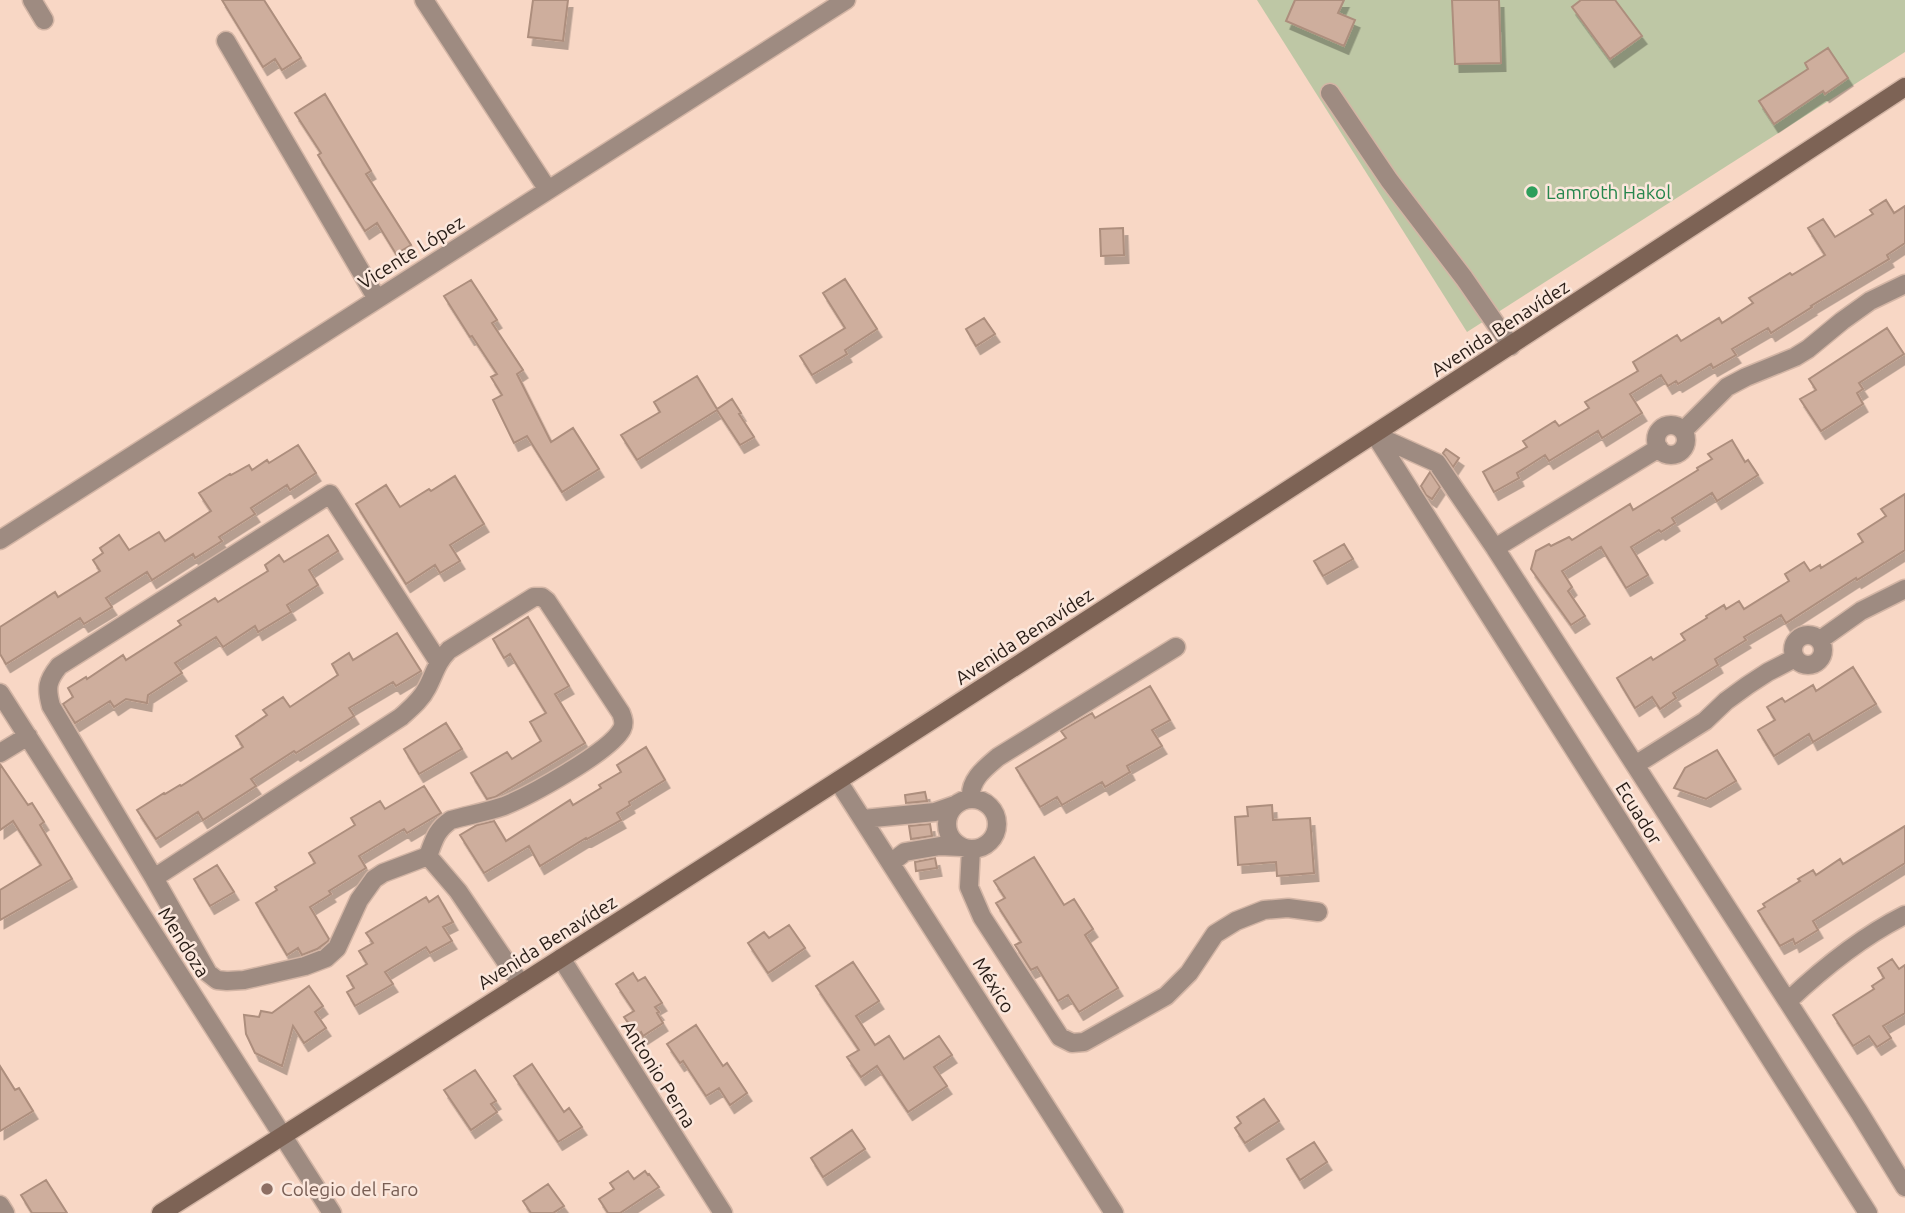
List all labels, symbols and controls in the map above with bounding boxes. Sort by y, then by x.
place label: Lamroth Hakol [1546,181,1671,203]
marker: Lamroth Hakol [1524,184,1540,200]
street label: Vicente López [354,211,468,293]
street label: Avenida Benavídez [1427,275,1573,381]
street label: Avenida Benavídez [951,583,1097,689]
street label: Ecuador [1611,778,1667,848]
street label: Avenida Benavídez [473,890,621,994]
street label: Mendoza [154,903,214,981]
street label: México [968,953,1020,1017]
street label: Antonio Perna [617,1016,701,1132]
place label: Colegio del Faro [281,1178,419,1200]
marker: Colegio del Faro [259,1181,275,1197]

